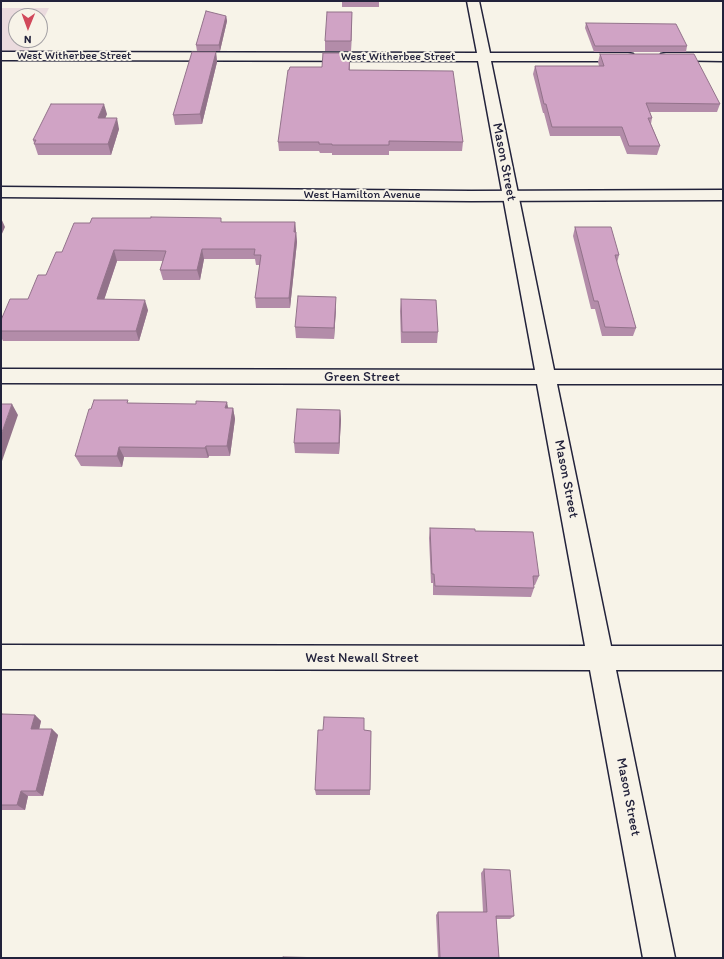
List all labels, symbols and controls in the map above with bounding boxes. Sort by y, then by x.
north arrow [8,8,48,48]
text: N [24,33,32,46]
street label: West Witherbee Street [17,49,131,63]
street label: West Witherbee Street [341,50,455,64]
street label: Mason Street [488,121,520,203]
street label: West Hamilton Avenue [304,188,420,202]
street label: Green Street [324,369,400,385]
street label: Mason Street [550,438,582,520]
street label: West Newall Street [305,650,419,666]
street label: Mason Street [612,756,644,838]

